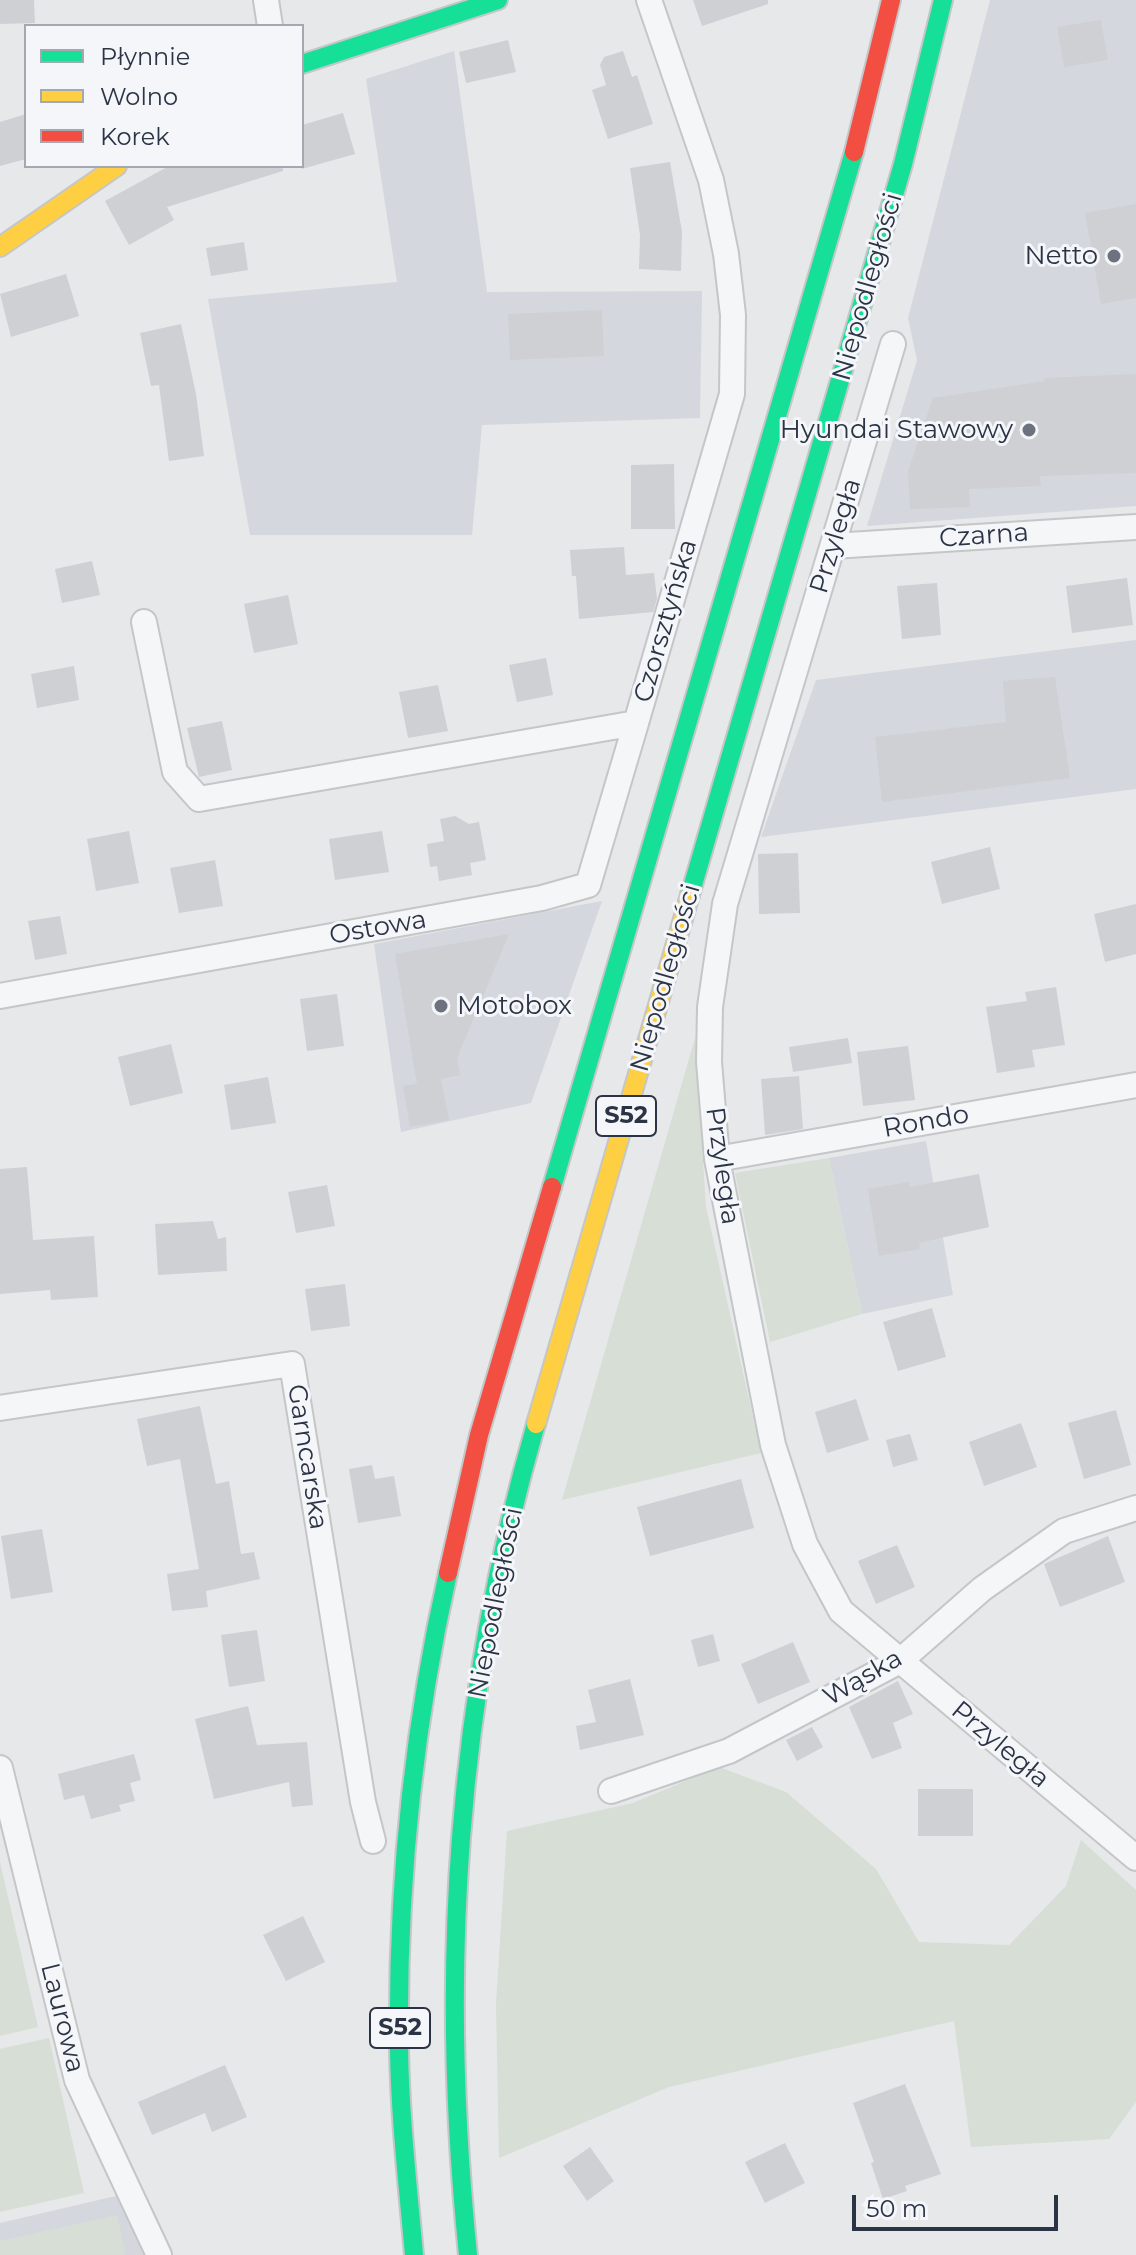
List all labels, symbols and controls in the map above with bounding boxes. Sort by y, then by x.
legend [24,24,304,168]
text: Płynnie [100,42,190,71]
text: Wolno [100,82,178,111]
text: Korek [100,122,170,151]
street label: Niepodległości [826,190,910,384]
place label: Netto [1025,240,1098,272]
marker: Netto [1105,247,1123,265]
place label: Hyundai Stawowy [780,414,1013,446]
marker: Hyundai Stawowy [1020,421,1038,439]
street label: Przyległa [804,475,868,597]
street label: Czarna [938,517,1030,555]
street label: Czorsztyńska [628,536,704,706]
street label: Niepodległości [624,881,708,1075]
street label: Ostowa [327,904,429,952]
place label: Motobox [457,990,572,1022]
marker: Motobox [432,997,450,1015]
road number: S52 [596,1096,656,1136]
street label: Rondo [881,1099,971,1145]
street label: Przyległa [698,1105,746,1227]
street label: Garncarska [280,1382,334,1532]
street label: Niepodległości [462,1505,530,1701]
street label: Wąska [818,1643,908,1713]
street label: Przyległa [945,1695,1055,1795]
street label: Laurowa [33,1960,91,2076]
road number: S52 [370,2008,430,2048]
scale bar [856,2179,1062,2229]
text: 50 m [866,2194,927,2223]

